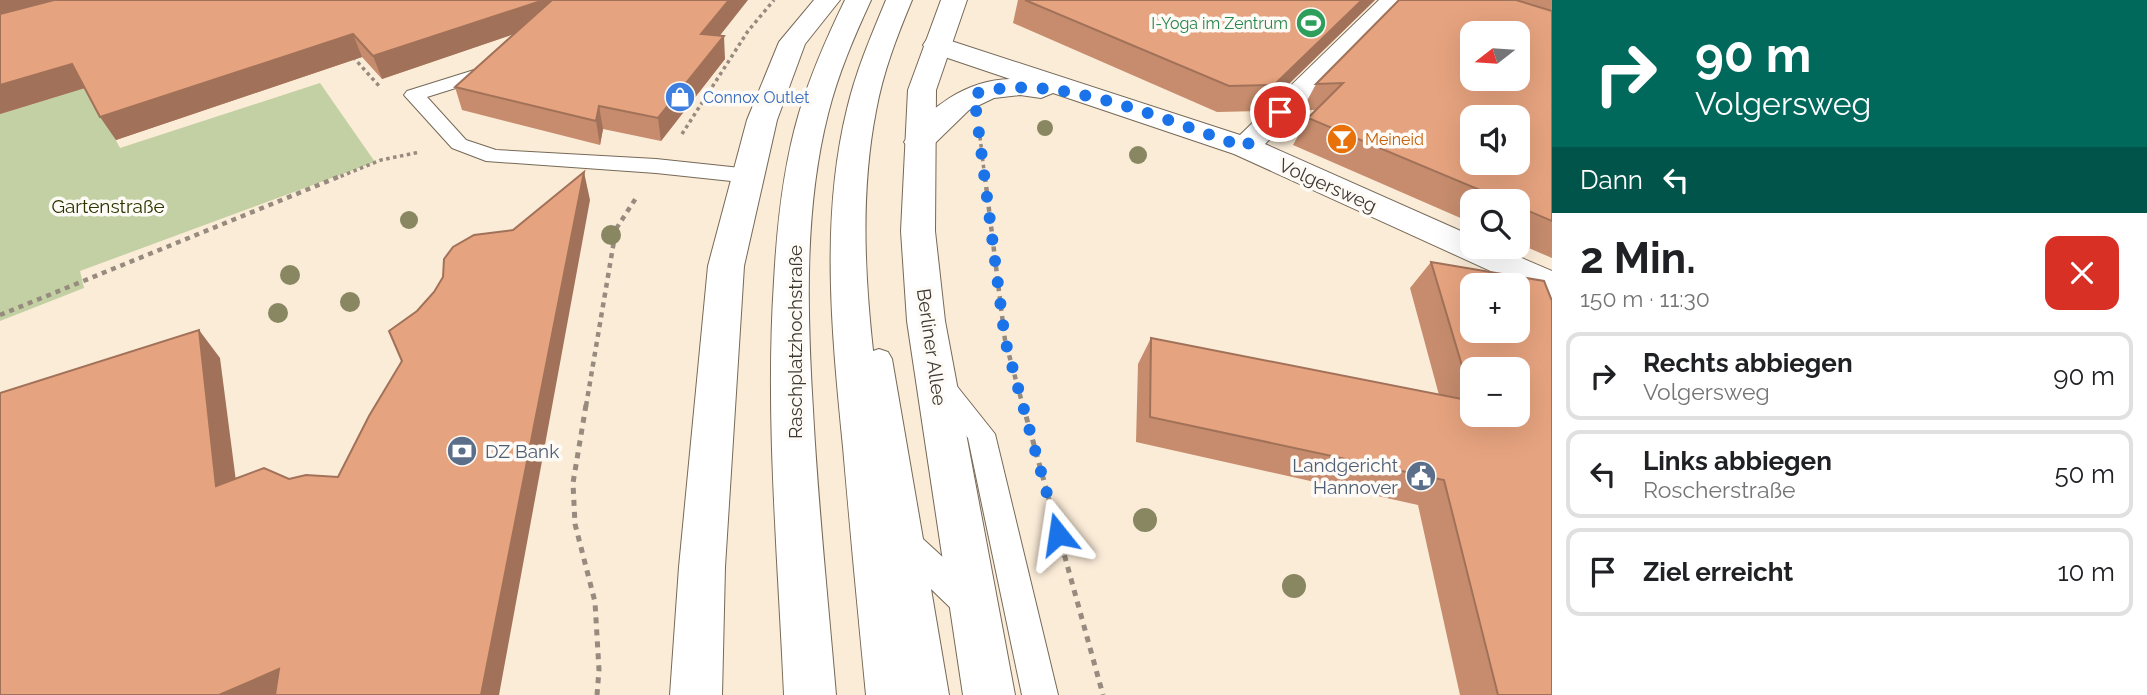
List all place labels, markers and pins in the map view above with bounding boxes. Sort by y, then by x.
sports icon: I-Yoga im Zentrum [1294,6,1328,40]
place label: I-Yoga im Zentrum [1151,14,1288,33]
shop icon: Connox Outlet [663,80,697,114]
pin [1250,82,1310,142]
place label: Connox Outlet [703,88,810,107]
bar icon: Meineid [1325,122,1359,156]
place label: Meineid [1365,130,1424,149]
bank icon: DZ Bank [445,434,479,468]
place label: DZ Bank [485,440,559,462]
place label: Landgericht Hannover [1292,454,1399,498]
public building icon: Landgericht Hannover [1404,459,1438,493]

